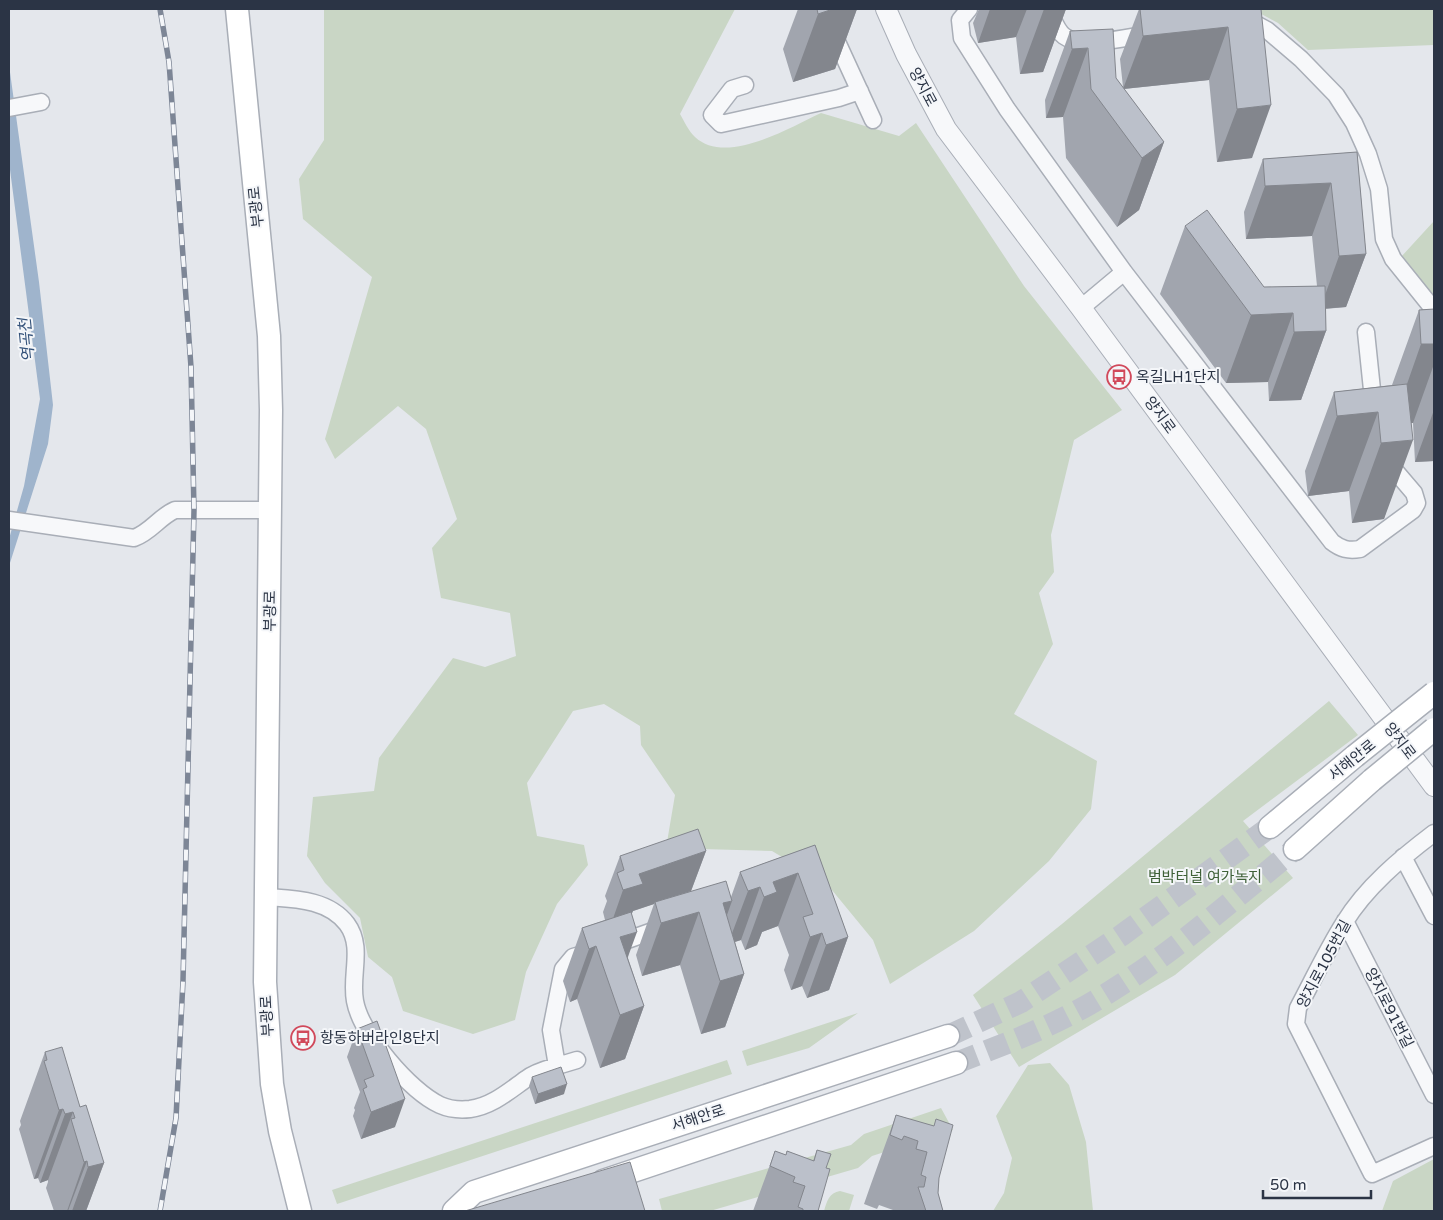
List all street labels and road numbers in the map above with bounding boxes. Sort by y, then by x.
street label: 양지로 [905,64,941,110]
street label: 부광로 [245,185,267,229]
street label: 양지로 [1141,393,1179,437]
street label: 부광로 [261,590,279,632]
street label: 양지로 [1380,719,1420,763]
street label: 서해안로 [1325,736,1379,784]
street label: 양지로105번길 [1293,917,1355,1011]
street label: 양지로91번길 [1361,965,1417,1051]
street label: 부광로 [257,995,277,1037]
street label: 서해안로 [669,1101,727,1135]

